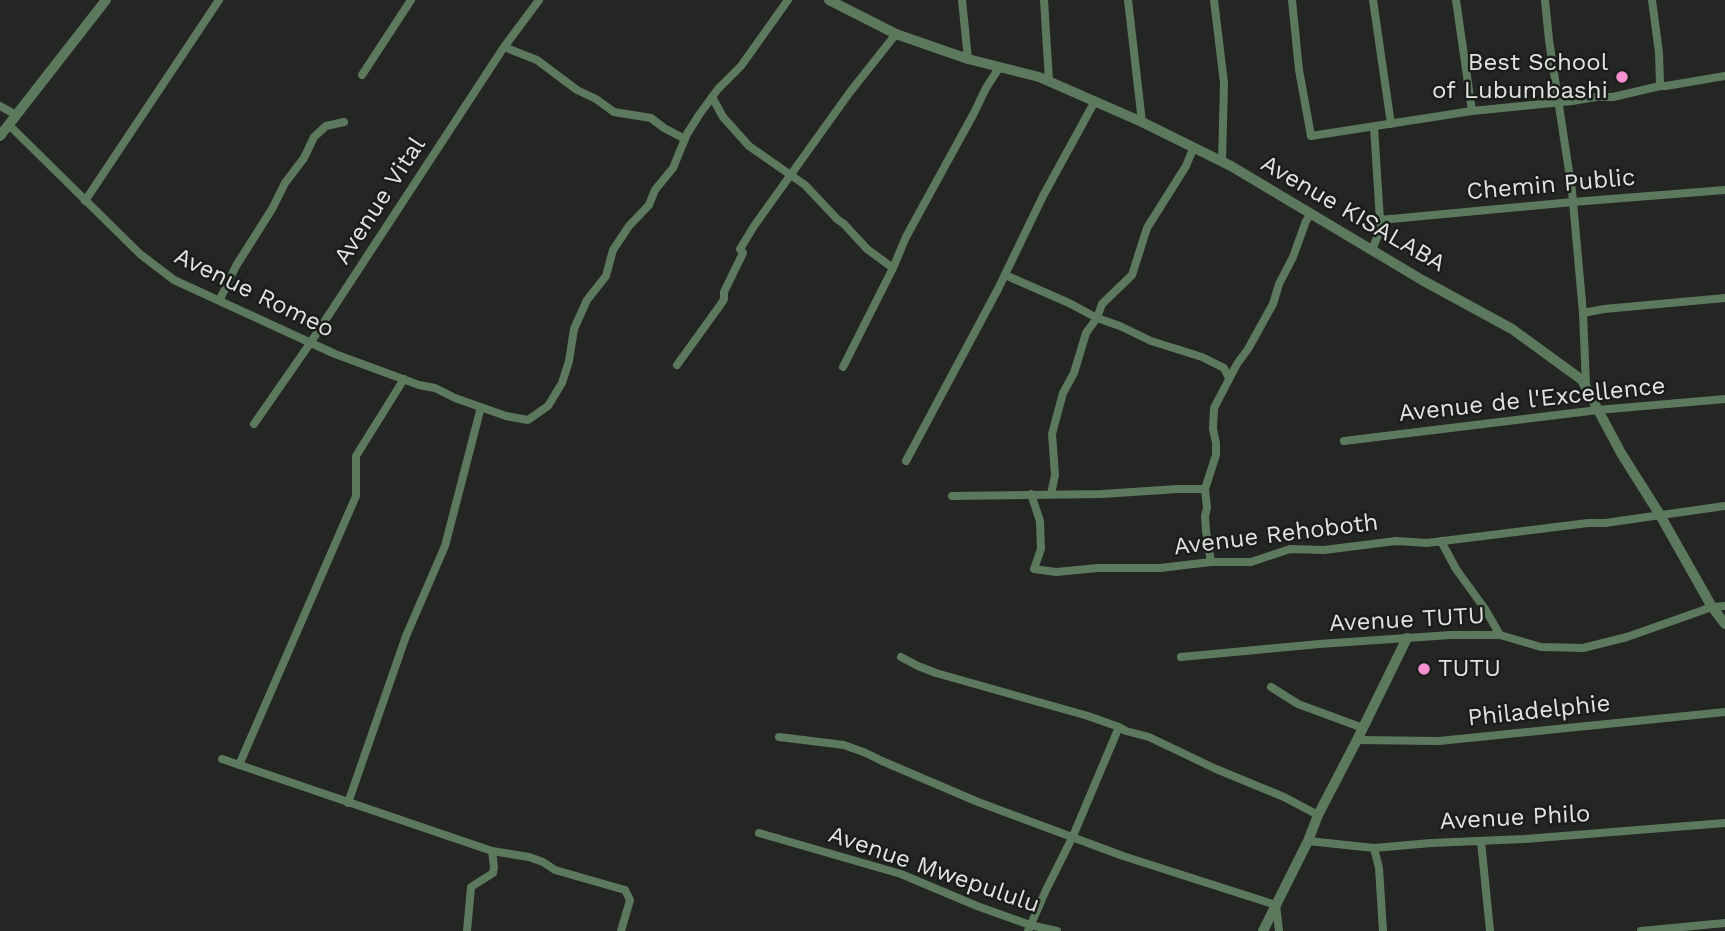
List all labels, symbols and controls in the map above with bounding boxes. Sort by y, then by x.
place label: Best School of Lubumbashi [1432,49,1608,105]
marker: Best School of Lubumbashi [1614,69,1630,85]
street label: Avenue Vital [328,132,432,270]
street label: Avenue KISALABA [1256,149,1450,279]
street label: Chemin Public [1466,163,1636,207]
street label: Avenue Romeo [169,242,339,344]
street label: Avenue de l'Excellence [1397,372,1667,428]
street label: Avenue Rehoboth [1172,508,1380,562]
street label: Avenue TUTU [1328,602,1486,638]
place label: TUTU [1438,655,1501,683]
marker: TUTU [1416,661,1432,677]
street label: Philadelphie [1466,689,1612,733]
street label: Avenue Philo [1439,800,1591,836]
street label: Avenue Mwepululu [825,820,1043,920]

